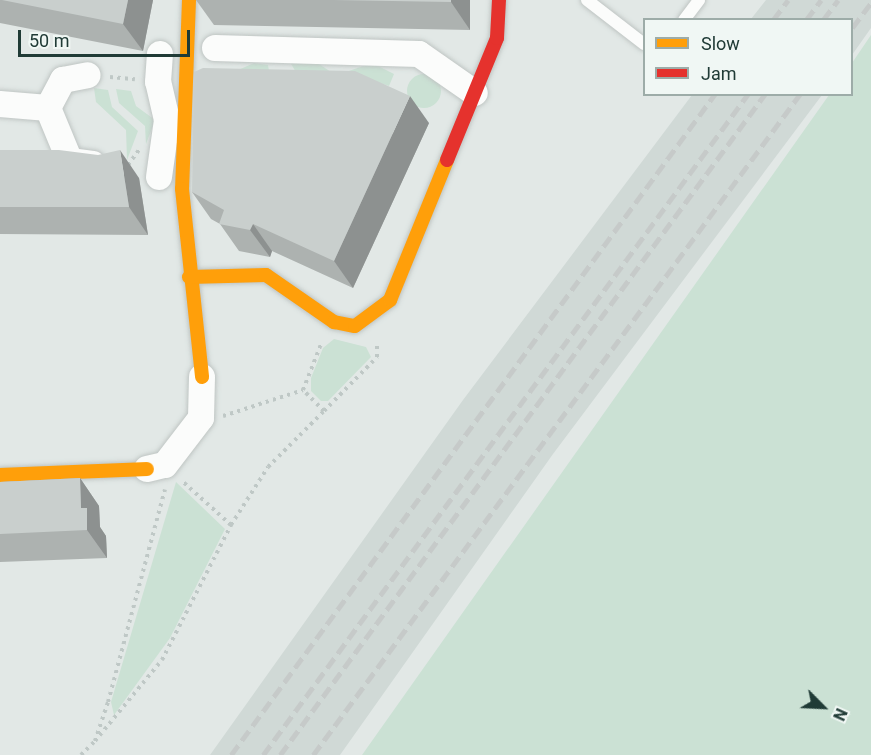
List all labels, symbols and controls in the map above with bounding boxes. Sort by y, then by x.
scale bar [21,18,194,56]
legend [643,18,853,96]
text: 50 m [29,30,69,51]
text: Slow [701,33,740,54]
text: Jam [701,63,737,84]
north arrow [793,677,853,737]
text: N [829,705,851,724]

